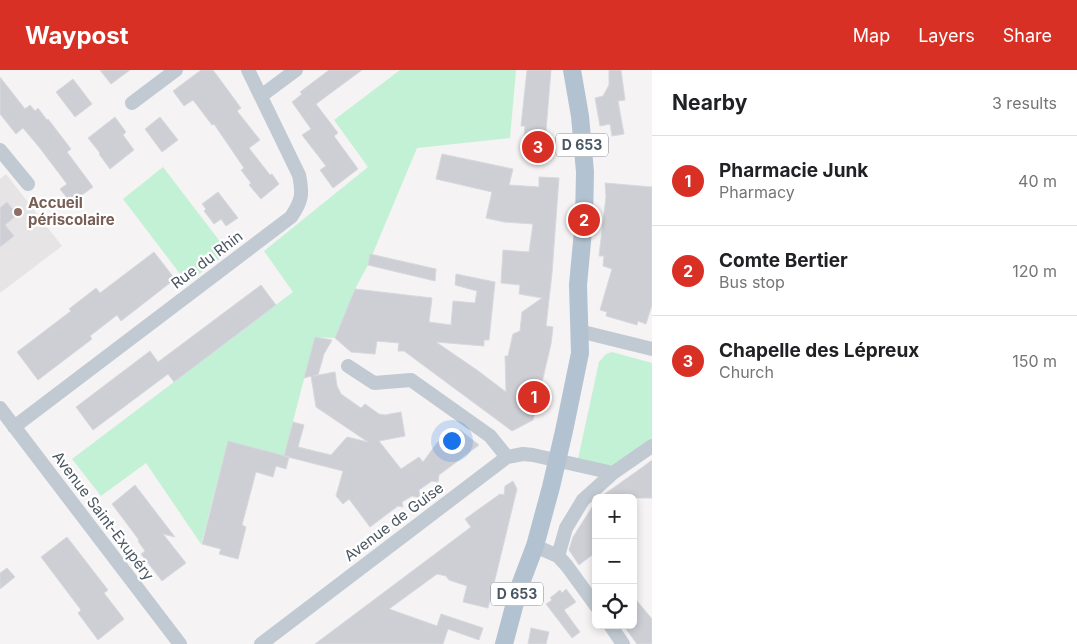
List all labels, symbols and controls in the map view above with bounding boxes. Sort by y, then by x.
text: Waypost [25,21,129,50]
text: Map [853,25,890,46]
text: Layers [918,25,975,46]
text: Share [1003,25,1052,46]
text: Nearby [672,90,747,115]
text: 3 results [992,93,1057,113]
pin: 3 [522,128,554,166]
road number: D 653 [556,134,608,156]
text: Pharmacie Junk [719,159,868,182]
text: 1 [685,171,691,191]
text: 40 m [1018,171,1057,191]
text: Pharmacy [719,182,795,202]
place label: Accueil périscolaire [28,193,115,229]
pin: 2 [568,201,600,239]
marker: Accueil périscolaire [12,206,24,218]
street label: Rue du Rhin [167,227,246,293]
text: Comte Bertier [719,249,848,272]
text: 2 [683,261,693,281]
text: 120 m [1012,261,1057,281]
text: Bus stop [719,272,785,292]
text: Chapelle des Lépreux [719,339,919,362]
text: 3 [683,351,693,371]
text: 150 m [1012,351,1057,371]
text: Church [719,362,774,382]
pin: 1 [518,378,550,416]
your location [439,428,465,454]
street label: Avenue Saint-Exupéry [48,447,159,585]
street label: Avenue de Guise [340,478,447,565]
map controls [592,494,637,629]
button: + [592,494,637,539]
button: − [592,539,637,584]
road number: D 653 [491,582,543,606]
button: locate [592,584,637,629]

